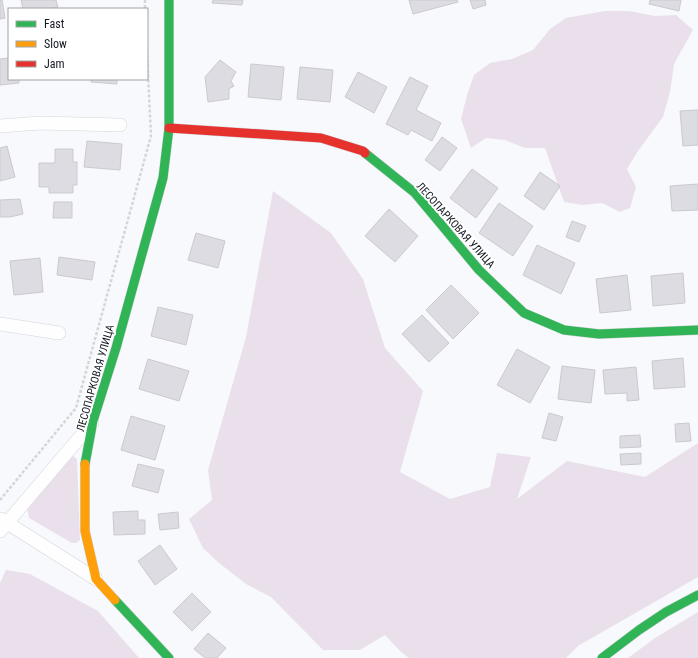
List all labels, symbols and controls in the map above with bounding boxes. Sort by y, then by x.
legend [8,8,148,80]
text: Fast [44,17,65,31]
text: Slow [44,37,67,51]
text: Jam [44,57,65,71]
street label: ЛЕСОПАРКОВАЯ УЛИЦА [414,180,498,271]
street label: ЛЕСОПАРКОВАЯ УЛИЦА [74,322,117,433]

